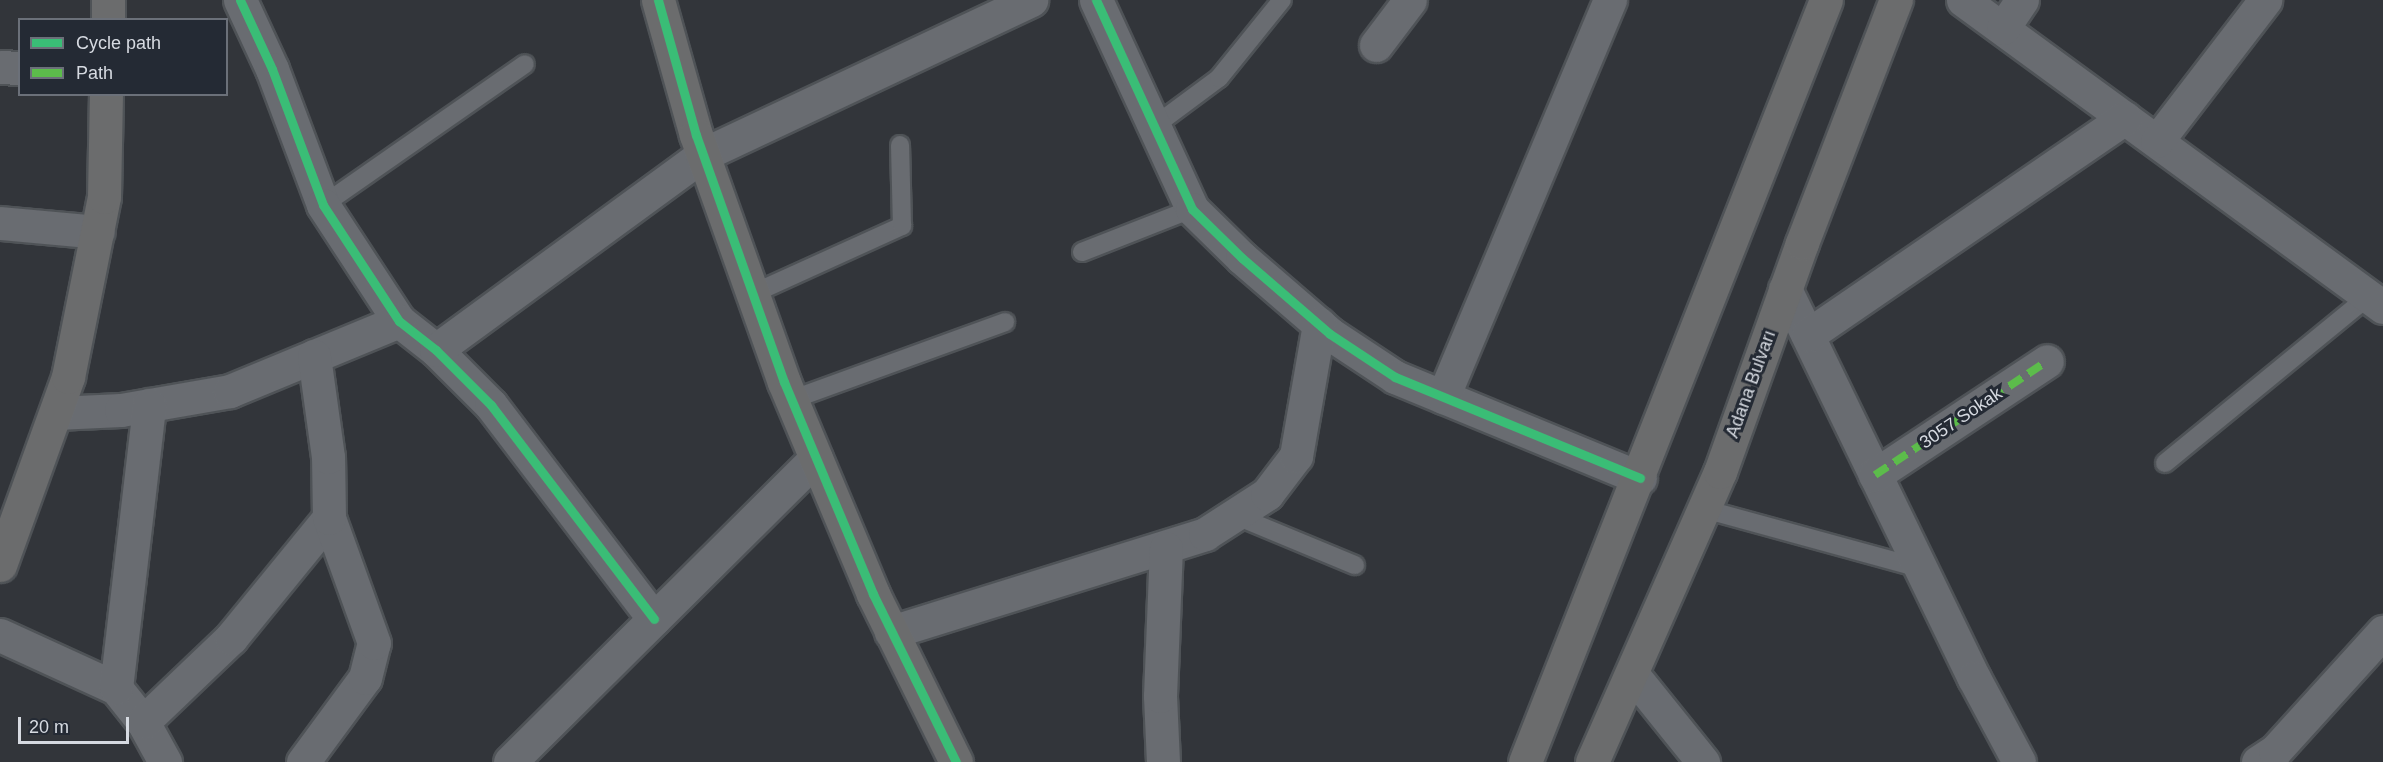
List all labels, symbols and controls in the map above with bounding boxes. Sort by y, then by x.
legend [18,18,228,96]
text: Cycle path [76,33,161,53]
text: Path [76,63,113,83]
street label: Adana Bulvarı [1722,327,1780,441]
street label: 3057 Sokak [1916,382,2006,454]
scale bar [21,705,132,743]
text: 20 m [29,717,69,737]

